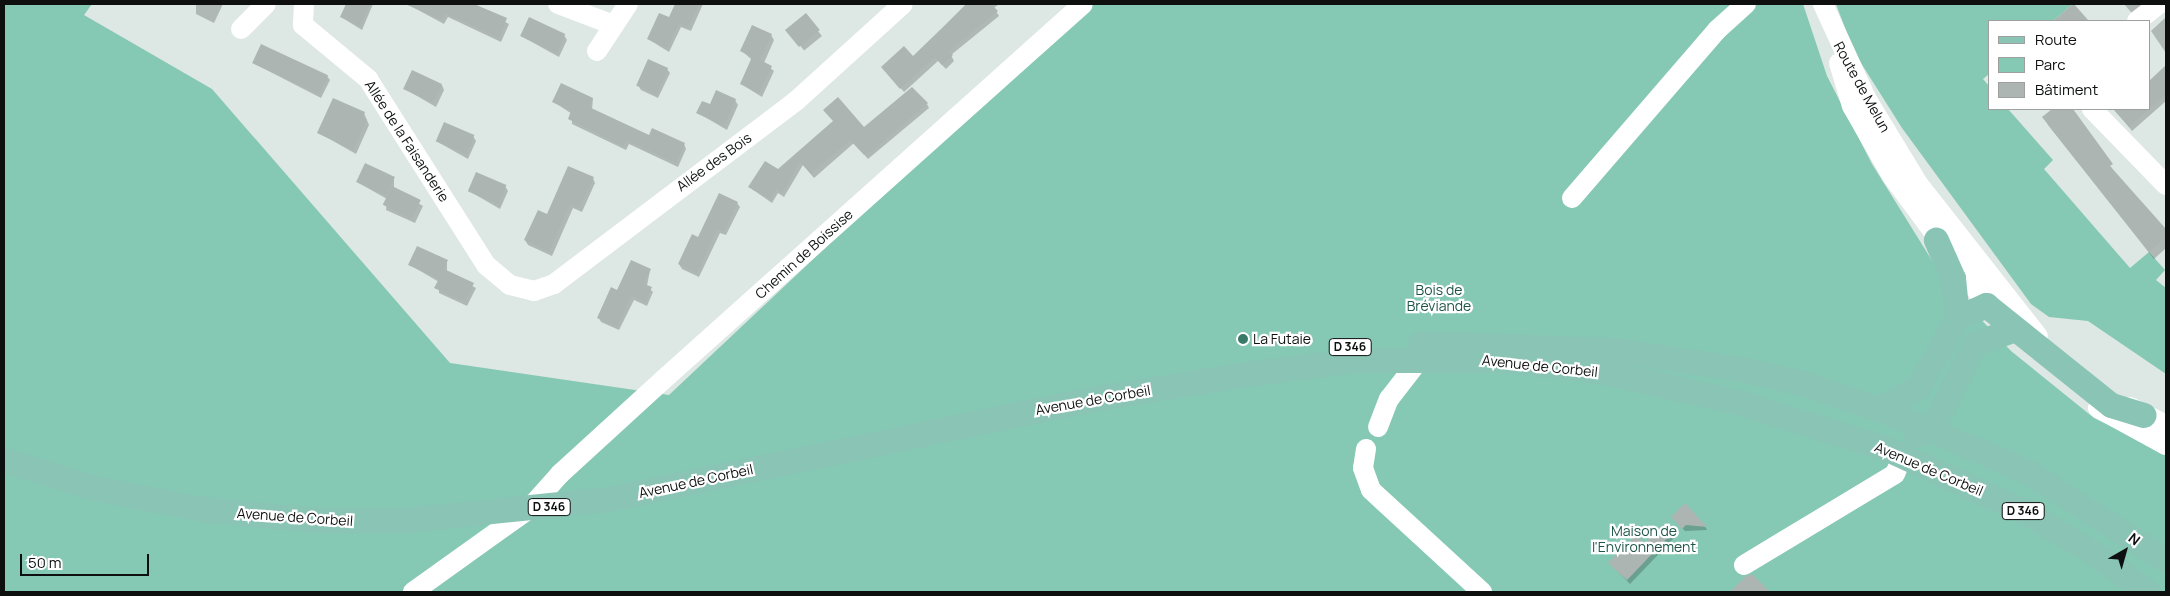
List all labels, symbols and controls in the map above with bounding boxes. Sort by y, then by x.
legend [1988,20,2150,110]
text: Route [2035,29,2077,50]
street label: Route de Melun [1830,39,1894,135]
text: Parc [2035,54,2066,75]
street label: Allée de la Faisanderie [361,77,453,205]
text: Bâtiment [2035,79,2098,100]
street label: Allée des Bois [673,129,755,195]
street label: Chemin de Boissise [752,206,856,302]
park label: Bois de Bréviande [1407,282,1471,314]
place label: La Futaie [1253,331,1311,347]
marker: La Futaie [1237,333,1249,345]
road number: D 346 [1328,338,1372,357]
street label: Avenue de Corbeil [1481,352,1599,380]
street label: Avenue de Corbeil [1034,382,1152,418]
street label: Avenue de Corbeil [1872,439,1986,499]
street label: Avenue de Corbeil [637,461,755,501]
road number: D 346 [526,498,572,516]
road number: D 346 [2000,502,2046,520]
street label: Avenue de Corbeil [236,505,354,529]
park label: Maison de l'Environnement [1592,523,1696,556]
north arrow [2100,526,2150,576]
text: N [2125,528,2144,549]
scale bar [22,544,151,576]
text: 50 m [28,552,62,573]

